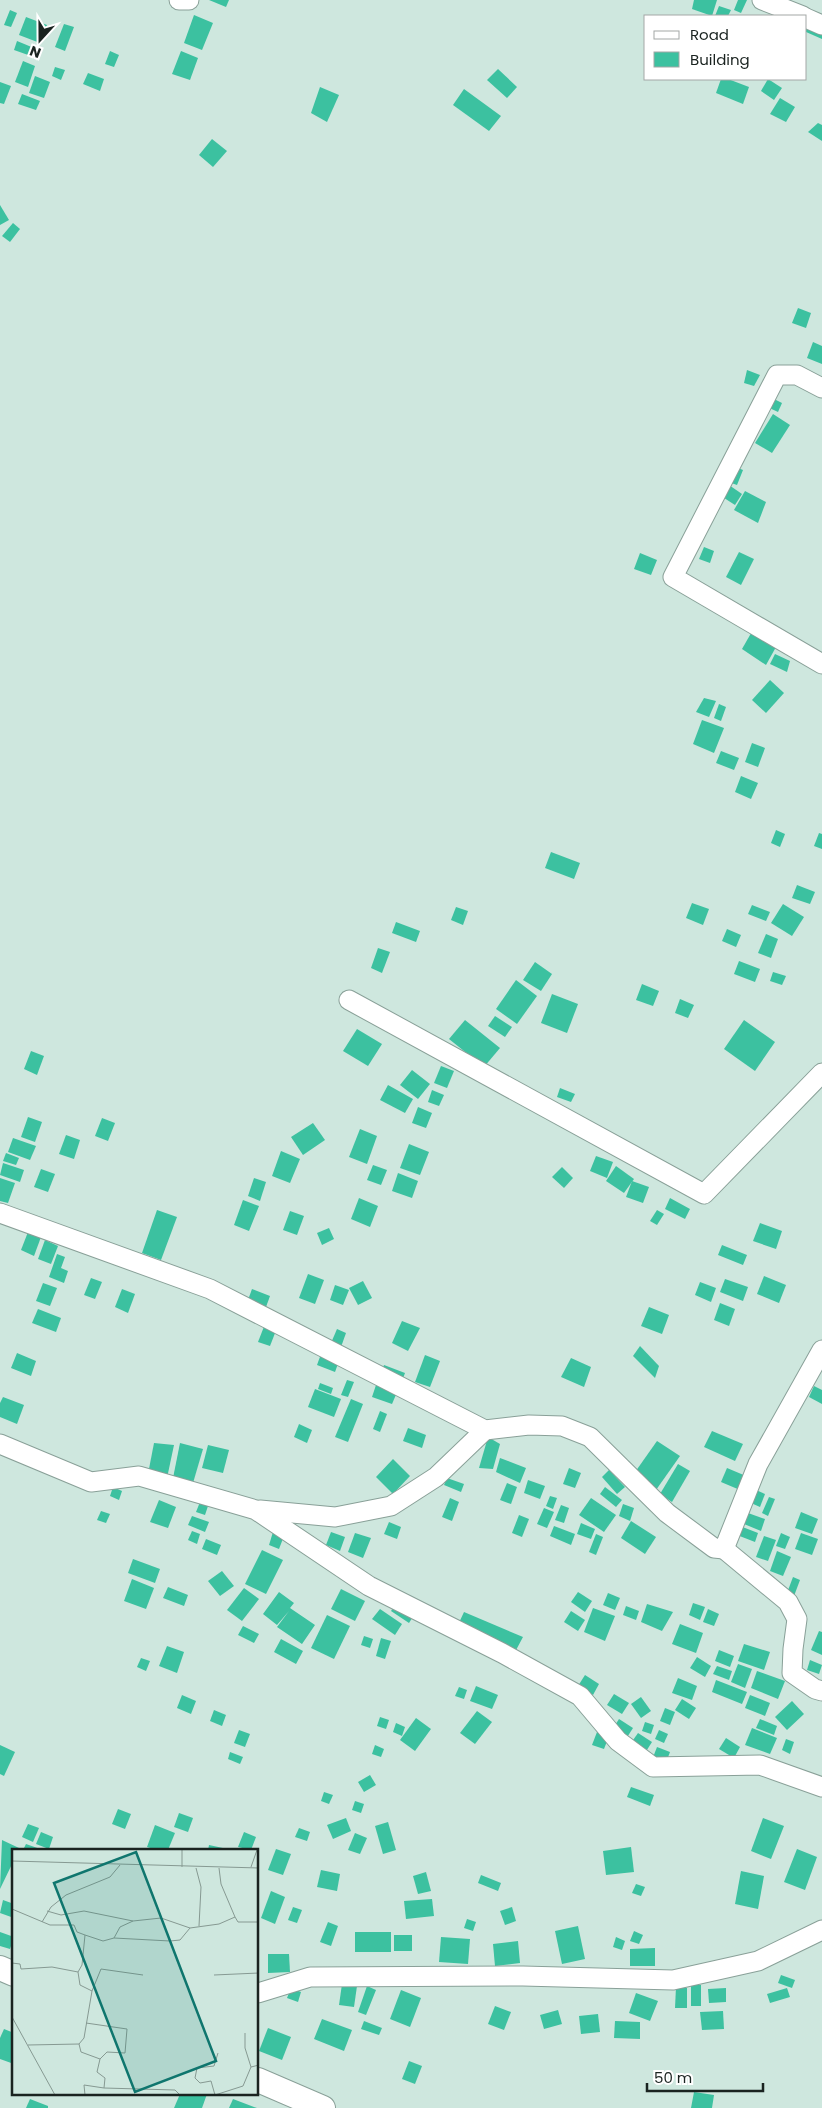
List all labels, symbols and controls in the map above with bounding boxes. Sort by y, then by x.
north arrow [15,15,65,65]
legend [644,15,807,80]
text: Road [690,24,729,45]
text: N [27,41,44,63]
text: Building [690,49,750,70]
inset map [12,1849,259,2096]
scale bar [647,2060,763,2092]
text: 50 m [654,2067,692,2088]

